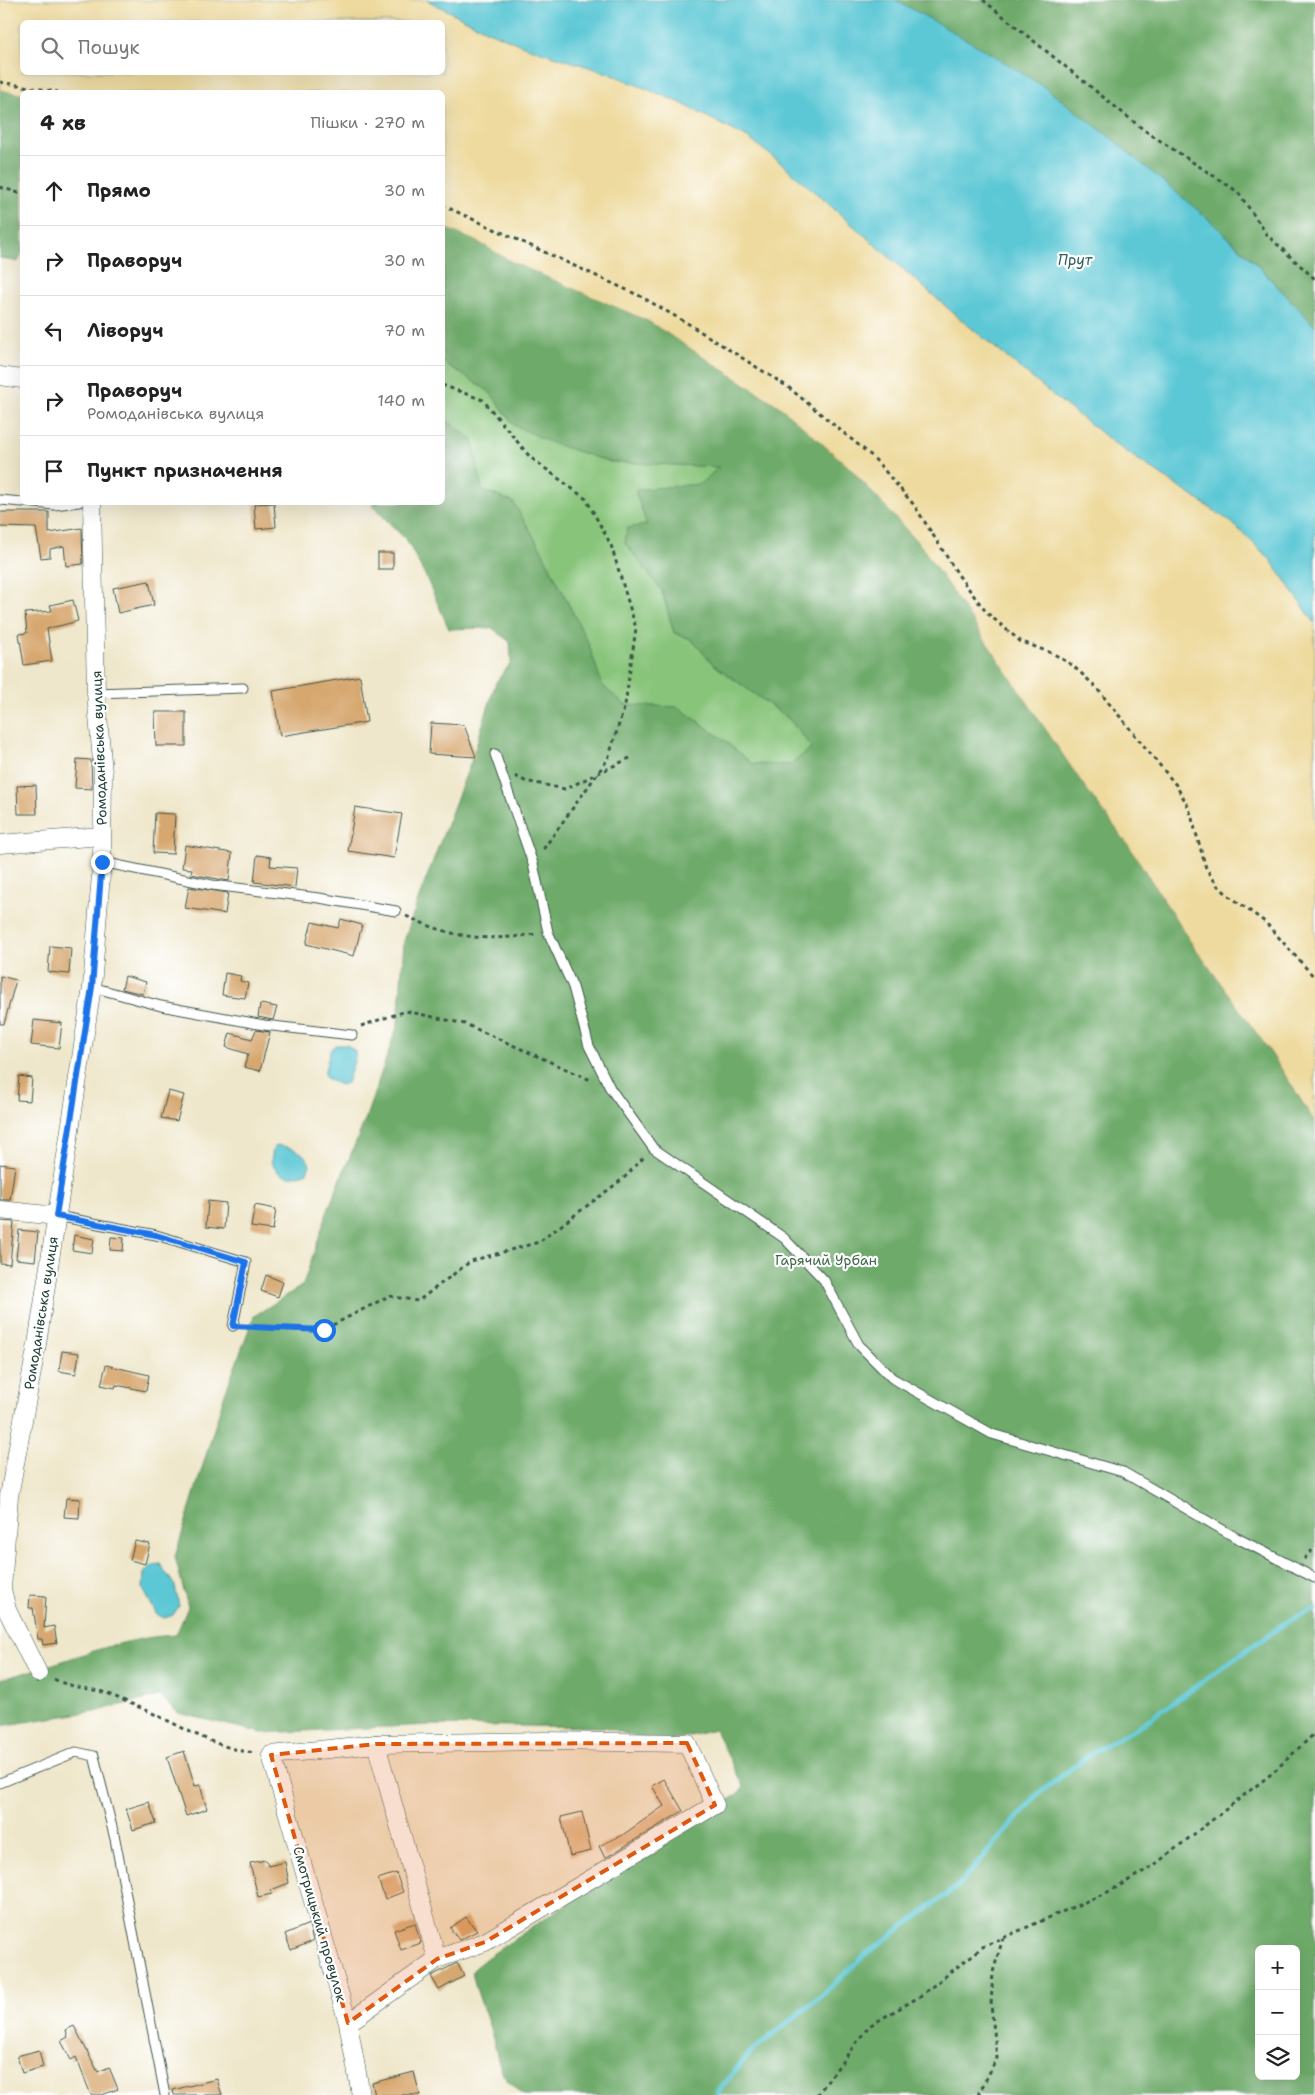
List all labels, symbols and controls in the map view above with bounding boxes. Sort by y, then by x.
search box [20,20,445,75]
icon: search [38,34,66,62]
text: Пошук [78,35,140,60]
text: 4 хв [40,109,86,137]
text: Пішки · 270 m [310,112,425,133]
icon: ahead [40,177,68,205]
text: Прямо [87,178,151,203]
text: 30 m [384,180,425,201]
icon: right [40,247,68,275]
text: Праворуч [87,248,182,273]
text: 30 m [384,250,425,271]
water label: Прут [1058,250,1093,270]
icon: left [40,317,68,345]
text: Ліворуч [87,318,163,343]
text: 70 m [384,320,425,341]
text: Праворуч [87,378,182,403]
icon: right [40,387,68,415]
text: 140 m [378,390,425,411]
text: Ромоданівська вулиця [87,403,264,424]
icon: arrive [40,457,68,485]
text: Пункт призначення [87,458,283,483]
street label: Ромоданівська вулиця [87,670,111,826]
route end [91,851,114,874]
street label: Ромоданівська вулиця [20,1235,62,1391]
park label: Гарячий Урбан [775,1251,877,1269]
route start [313,1319,336,1342]
street label: Смотрицький провулок [289,1844,351,2004]
map controls [1255,1945,1300,2080]
button: + [1255,1945,1300,1990]
button: − [1255,1990,1300,2035]
button: layers [1255,2035,1300,2080]

